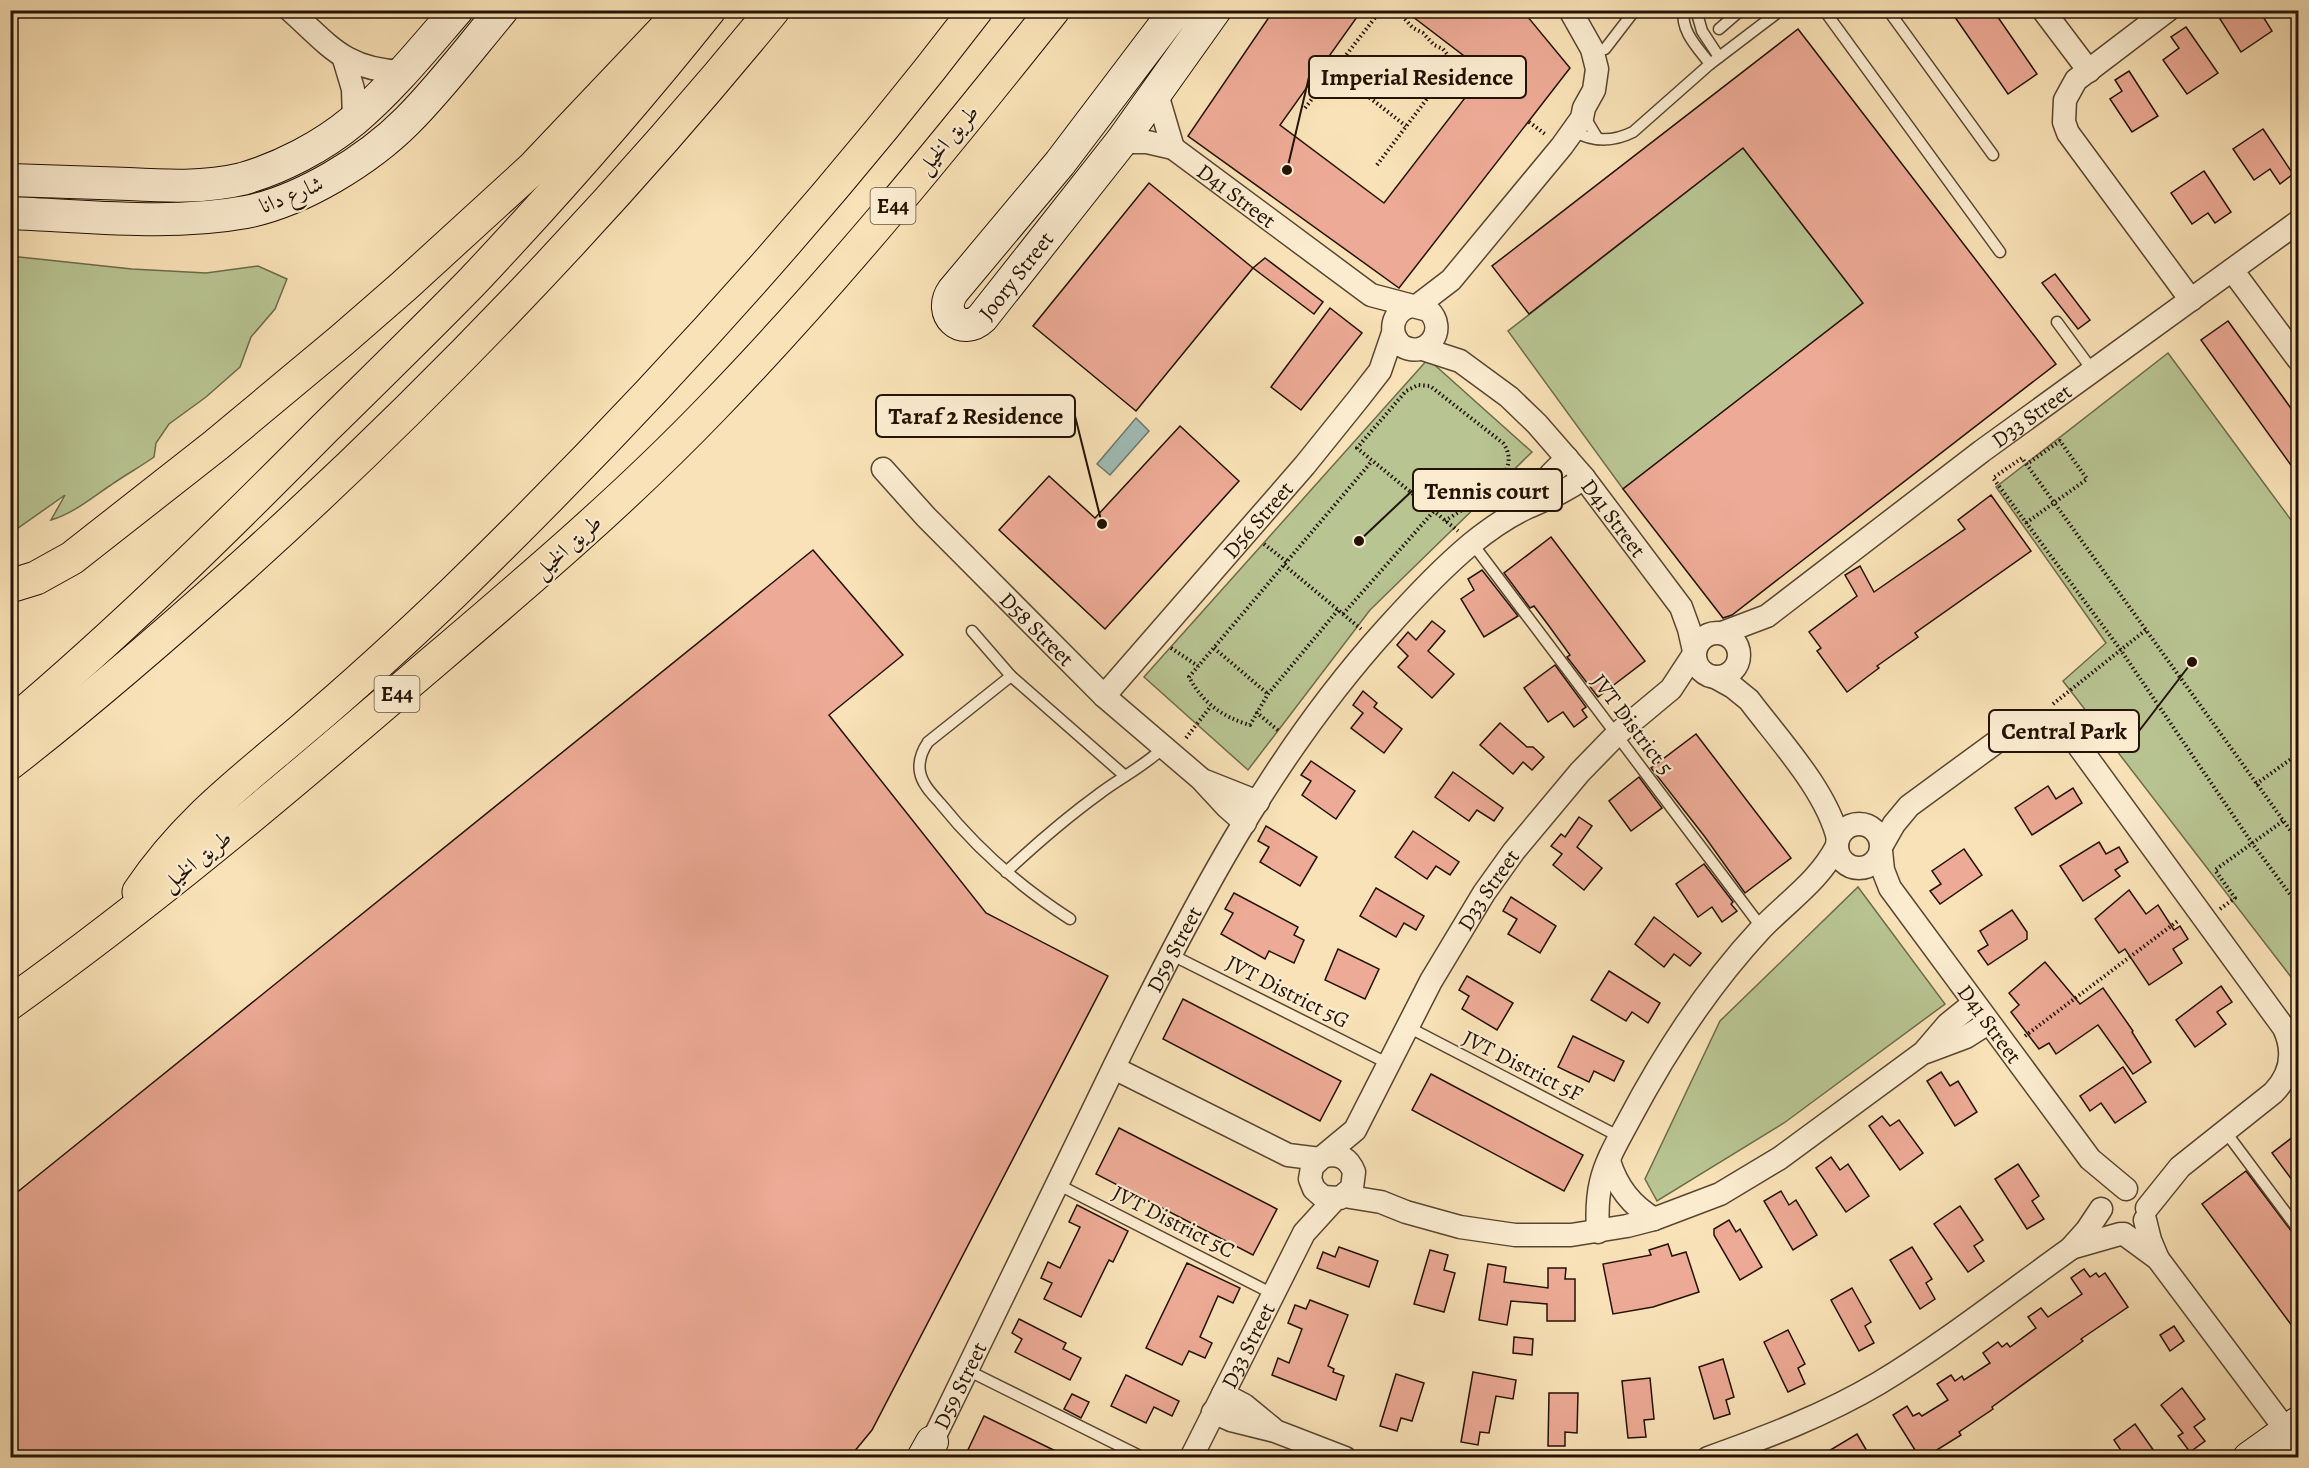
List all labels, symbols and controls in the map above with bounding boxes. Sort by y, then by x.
callout: Imperial Residence [1309,56,1526,98]
text: Imperial Residence [1321,61,1513,93]
street label: طريق الخيل [910,98,986,181]
street label: D41 Street [1190,157,1282,235]
street label: شارع دانا [255,169,329,224]
road number: E44 [870,188,916,224]
street label: Joory Street [972,225,1061,327]
street label: D33 Street [1986,377,2078,455]
callout: Taraf 2 Residence [876,395,1075,437]
text: Taraf 2 Residence [889,400,1063,432]
callout: Tennis court [1413,469,1562,511]
street label: D41 Street [1574,473,1653,564]
street label: D56 Street [1216,475,1300,565]
text: Tennis court [1425,475,1549,507]
street label: طريق الخيل [527,508,608,586]
street label: D58 Street [993,585,1080,673]
street label: JVT District 5 [1584,668,1680,781]
road number: E44 [374,676,420,712]
callout: Central Park [1989,710,2139,752]
text: Central Park [2001,715,2127,747]
street label: طريق الخيل [155,823,238,898]
street label: D33 Street [1451,843,1527,937]
street label: D59 Street [1140,901,1209,998]
street label: JVT District 5G [1221,948,1354,1036]
street label: D41 Street [1950,979,2029,1070]
street label: JVT District 5F [1457,1023,1588,1109]
street label: JVT District 5C [1107,1178,1240,1266]
street label: D33 Street [1214,1298,1283,1394]
street label: D59 Street [927,1337,994,1434]

